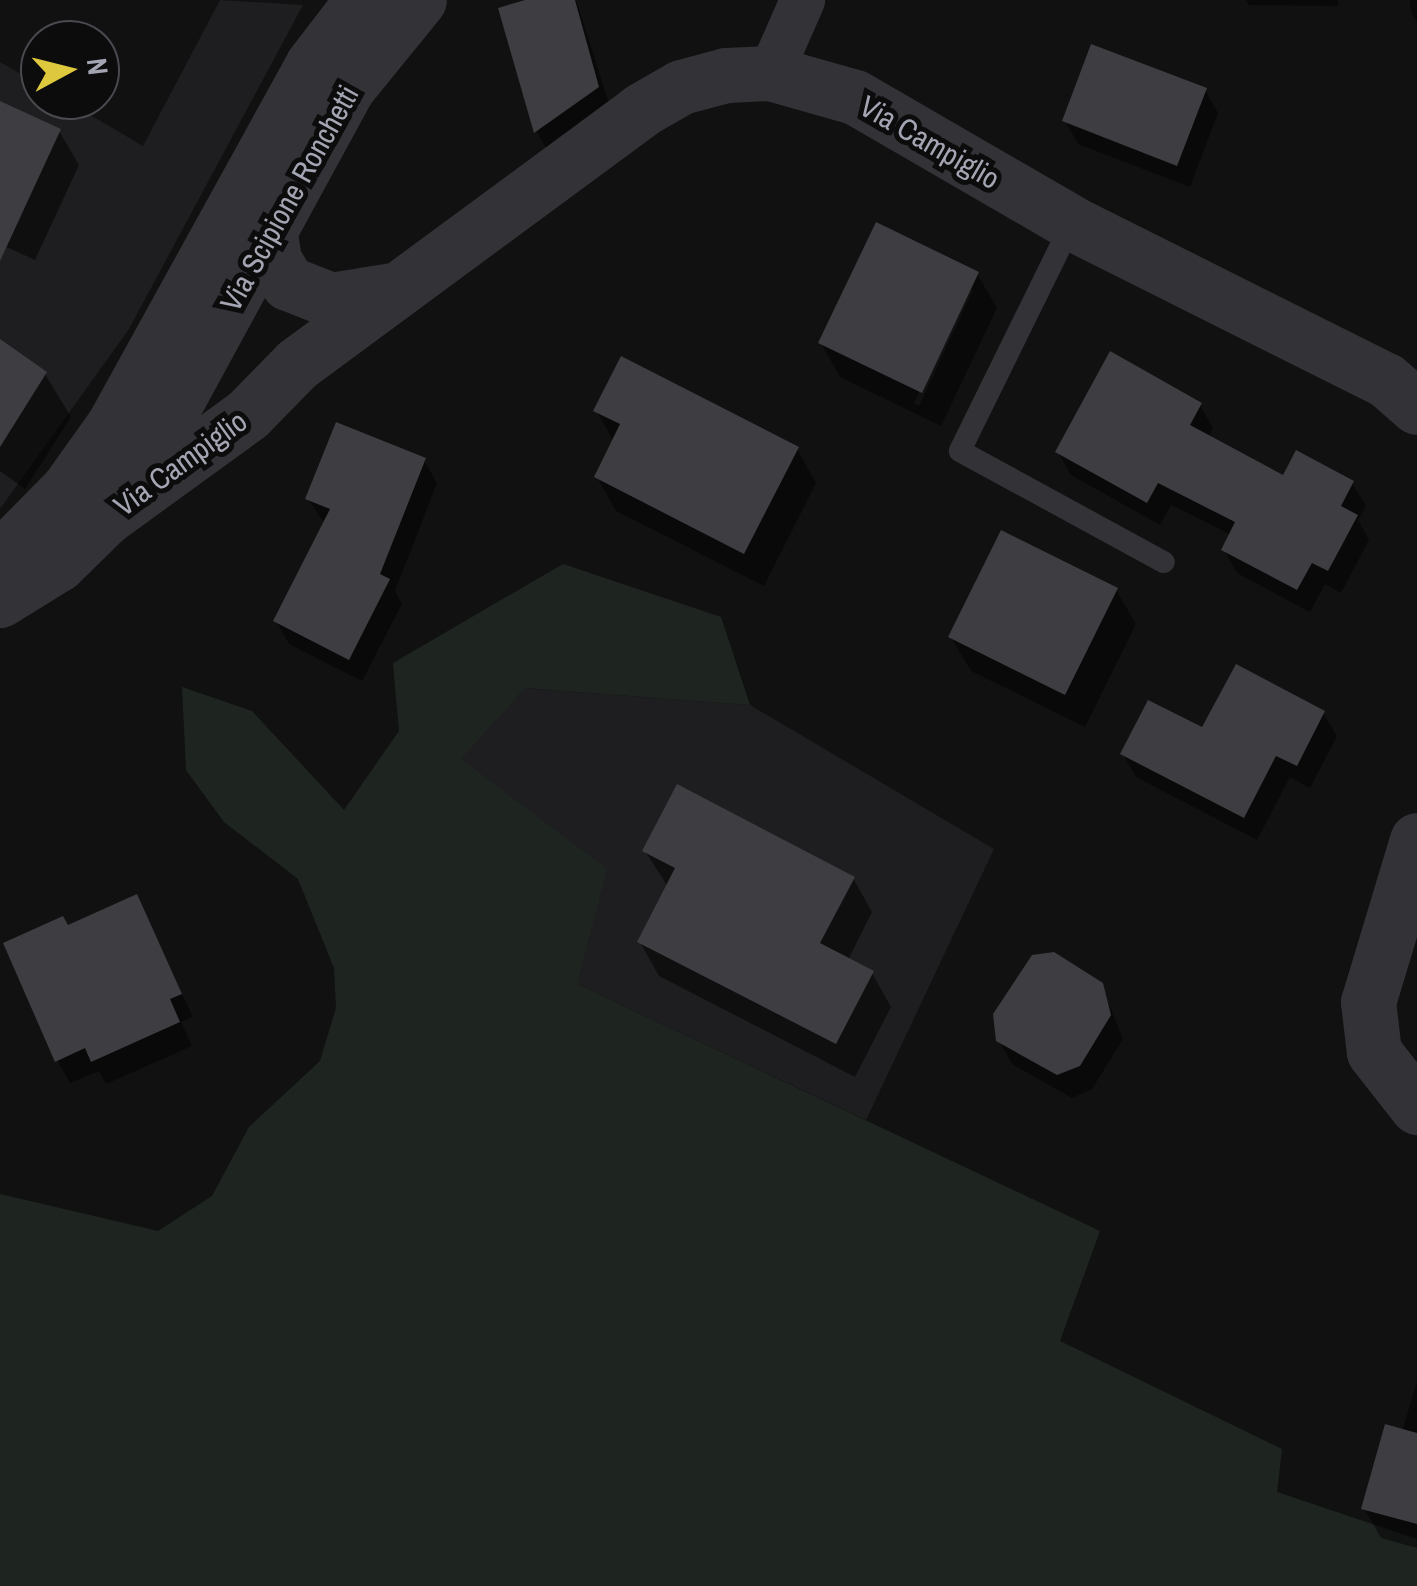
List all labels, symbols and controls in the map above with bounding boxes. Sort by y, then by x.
north arrow [20,20,120,120]
text: N [78,56,118,77]
street label: Via Scipione Ronchetti [212,79,366,317]
street label: Via Campiglio [854,88,1006,196]
street label: Via Campiglio [107,403,253,523]

